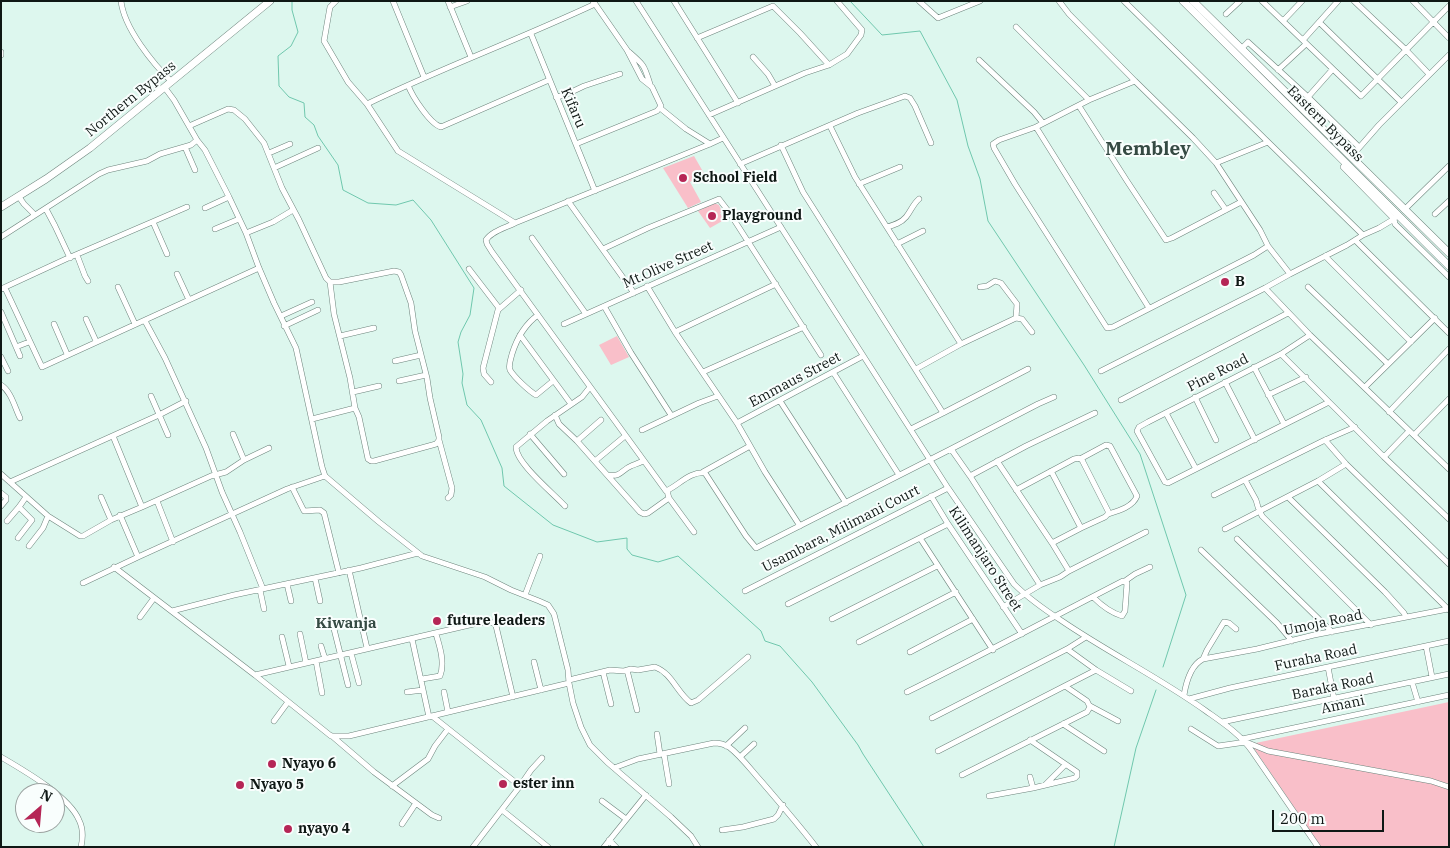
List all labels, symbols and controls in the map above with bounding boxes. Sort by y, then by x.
street label: Northern Bypass [82,57,180,141]
street label: Eastern Bypass [1283,82,1367,166]
street label: Kifaru [557,85,589,131]
district label: Membley [1105,139,1191,161]
place label: School Field [693,170,777,186]
marker: School Field [677,172,689,184]
place label: Playground [722,208,802,224]
marker: Playground [706,210,718,222]
street label: Mt.Olive Street [620,238,716,292]
place label: B [1235,274,1245,290]
marker: B [1219,276,1231,288]
street label: Emmaus Street [746,349,844,411]
street label: Pine Road [1185,350,1251,396]
street label: Usambara, Milimani Court [759,482,923,576]
street label: Kilimanjaro Street [945,504,1025,614]
street label: Umoja Road [1282,606,1364,640]
place label: future leaders [447,613,545,629]
district label: Kiwanja [315,615,377,633]
marker: future leaders [431,615,443,627]
street label: Furaha Road [1273,641,1359,675]
street label: Baraka Road [1291,670,1375,704]
street label: Amani [1320,692,1366,718]
place label: Nyayo 6 [282,756,336,772]
marker: Nyayo 6 [266,758,278,770]
place label: ester inn [513,776,574,792]
place label: Nyayo 5 [250,777,304,793]
marker: ester inn [497,778,509,790]
marker: Nyayo 5 [234,779,246,791]
north arrow [15,783,65,833]
text: N [37,785,55,806]
scale bar [1275,800,1388,832]
text: 200 m [1280,809,1325,828]
place label: nyayo 4 [298,821,350,837]
marker: nyayo 4 [282,823,294,835]

